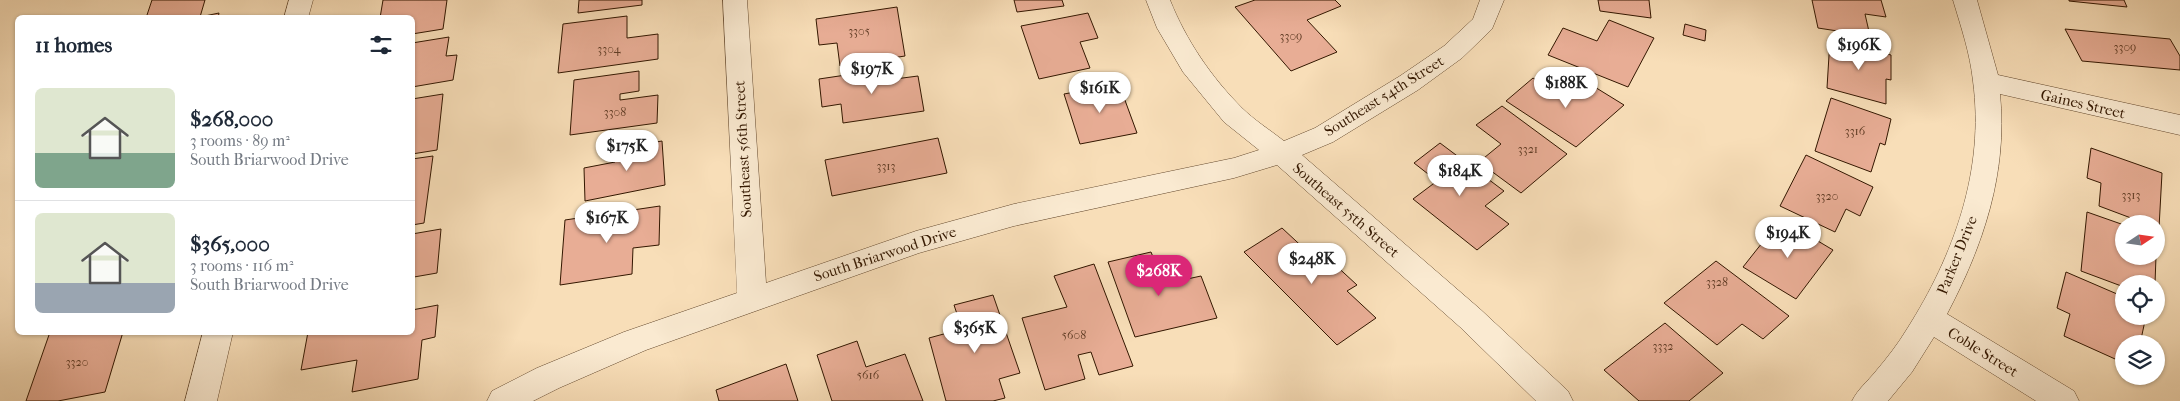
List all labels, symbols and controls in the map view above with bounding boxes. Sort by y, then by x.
house number: 3305 [848,24,870,38]
pin: $196K [1824,28,1894,71]
house number: 3309 [1280,29,1302,43]
icon: filters [367,31,395,59]
text: 11 homes [35,33,112,57]
text: $196K [1837,35,1881,54]
house number: 3309 [2114,40,2136,54]
house number: 3304 [597,42,622,56]
pin: $197K [837,52,907,95]
street label: Southeast 54th Street [1321,52,1448,140]
text: $197K [851,59,893,78]
pin: $188K [1531,66,1601,109]
pin: $161K [1065,72,1135,114]
text: $188K [1545,73,1587,92]
text: $161K [1080,78,1120,97]
street label: Southeast 56th Street [730,79,756,218]
street label: Gaines Street [2039,86,2128,123]
house number: 3308 [604,105,626,119]
text: $268,000 [190,107,273,131]
icon: home [75,108,135,168]
house number: 3316 [1845,124,1866,138]
pin: $175K [592,130,662,172]
text: 3 rooms · 89 m² [190,131,290,150]
text: $175K [607,136,647,155]
house number: 3321 [1518,142,1538,156]
text: South Briarwood Drive [190,150,349,169]
pin: $184K [1425,154,1495,197]
house number: 3313 [876,159,896,173]
street label: Southeast 55th Street [1289,159,1403,262]
text: $184K [1438,161,1482,180]
house number: 3313 [2121,188,2141,202]
house number: 3320 [1816,189,1838,203]
pin: $167K [572,202,642,244]
text: $167K [586,208,628,227]
street label: Parker Drive [1933,212,1981,297]
north arrow [2115,215,2165,265]
map controls [2115,215,2165,385]
pin: $194K [1753,216,1823,259]
street label: South Briarwood Drive [811,222,959,286]
text: $194K [1766,223,1810,242]
text: $365,000 [190,232,270,256]
icon: home [75,233,135,293]
pin: $248K [1277,242,1347,285]
text: $248K [1289,249,1335,268]
pin: $268K [1124,254,1194,297]
text: 3 rooms · 116 m² [190,256,293,275]
text: $268K [1136,261,1182,280]
text: South Briarwood Drive [190,275,349,294]
house number: 3328 [1706,275,1728,289]
button: locate [2115,275,2165,325]
pin: $365K [940,312,1010,354]
text: $365K [954,318,996,337]
street label: Coble Street [1944,323,2022,381]
house number: 5608 [1062,328,1086,342]
button: layers [2115,335,2165,385]
house number: 3332 [1653,339,1673,353]
house number: 3320 [66,355,88,369]
house number: 5616 [857,368,880,382]

